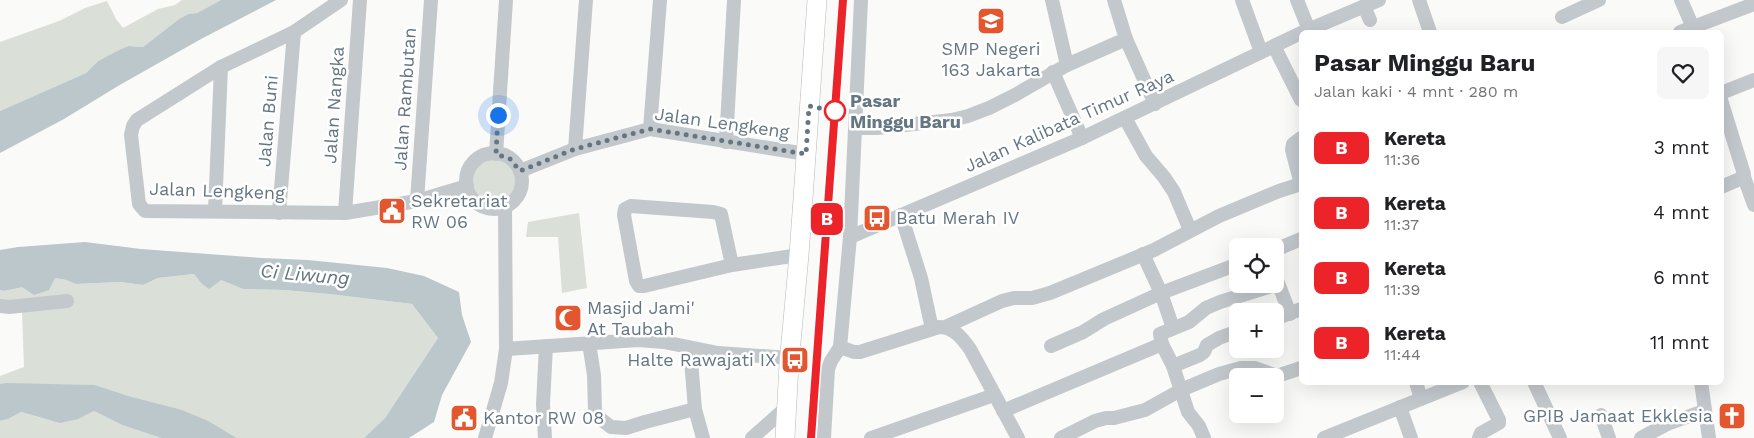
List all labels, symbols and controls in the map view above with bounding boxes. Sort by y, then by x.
school or university icon: SMP Negeri 163 Jakarta [976,6,1006,36]
street label: Jalan Rambutan [389,27,420,171]
place label: SMP Negeri 163 Jakarta [941,38,1041,80]
street label: Jalan Nangka [319,46,348,164]
button: heart [1657,47,1709,99]
text: Pasar Minggu Baru [1314,49,1535,77]
street label: Jalan Kalibata Timur Raya [961,65,1177,176]
street label: Jalan Buni [253,74,282,168]
text: Jalan kaki · 4 mnt · 280 m [1314,82,1518,101]
place label: Pasar Minggu Baru [850,90,961,132]
marker: Pasar Minggu Baru [824,100,846,122]
your location [486,103,511,128]
street label: Jalan Lengkeng [653,103,791,142]
text: Kereta [1384,127,1446,150]
text: 3 mnt [1654,136,1709,159]
text: B [1335,137,1348,158]
text: 11:36 [1384,150,1420,169]
street label: Jalan Lengkeng [149,178,286,203]
place label: Sekretariat RW 06 [411,190,508,232]
text: Kereta [1384,192,1446,215]
public building icon: Sekretariat RW 06 [377,196,407,226]
text: 4 mnt [1653,201,1709,224]
text: B [1335,202,1348,223]
line badge: B [811,203,843,235]
bus stop icon: Batu Merah IV [862,203,892,233]
place label: Batu Merah IV [896,207,1020,228]
text: B [821,208,833,229]
text: 11:37 [1384,215,1419,234]
map controls [1229,238,1284,423]
button: locate [1229,238,1284,293]
text: Kereta [1384,257,1446,280]
water label: Ci Liwung [259,259,351,290]
text: 6 mnt [1653,266,1709,289]
text: B [1335,267,1348,288]
text: 11:39 [1384,280,1420,299]
place label: Masjid Jami' At Taubah [587,297,695,339]
mosque icon: Masjid Jami' At Taubah [553,303,583,333]
button: + [1229,303,1284,358]
text: Kereta [1384,322,1446,345]
text: 11 mnt [1650,331,1709,354]
text: B [1335,332,1348,353]
bus stop icon: Halte Rawajati IX [780,345,810,375]
text: 11:44 [1384,345,1421,364]
place label: Halte Rawajati IX [627,349,776,370]
button: − [1229,368,1284,423]
church icon: GPIB Jamaat Ekklesia [1717,401,1747,431]
public building icon: Kantor RW 08 [449,403,479,433]
place label: GPIB Jamaat Ekklesia [1523,405,1713,426]
place label: Kantor RW 08 [483,407,604,428]

